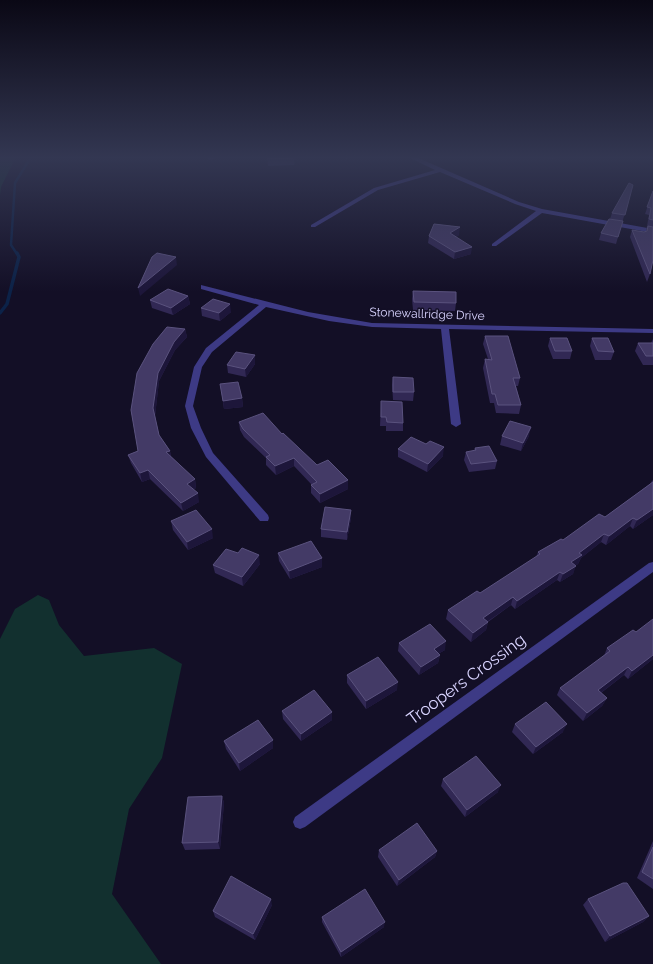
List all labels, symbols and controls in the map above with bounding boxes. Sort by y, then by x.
street label: Stonewallridge Drive [369,305,485,323]
street label: Troopers Crossing [403,629,529,729]

